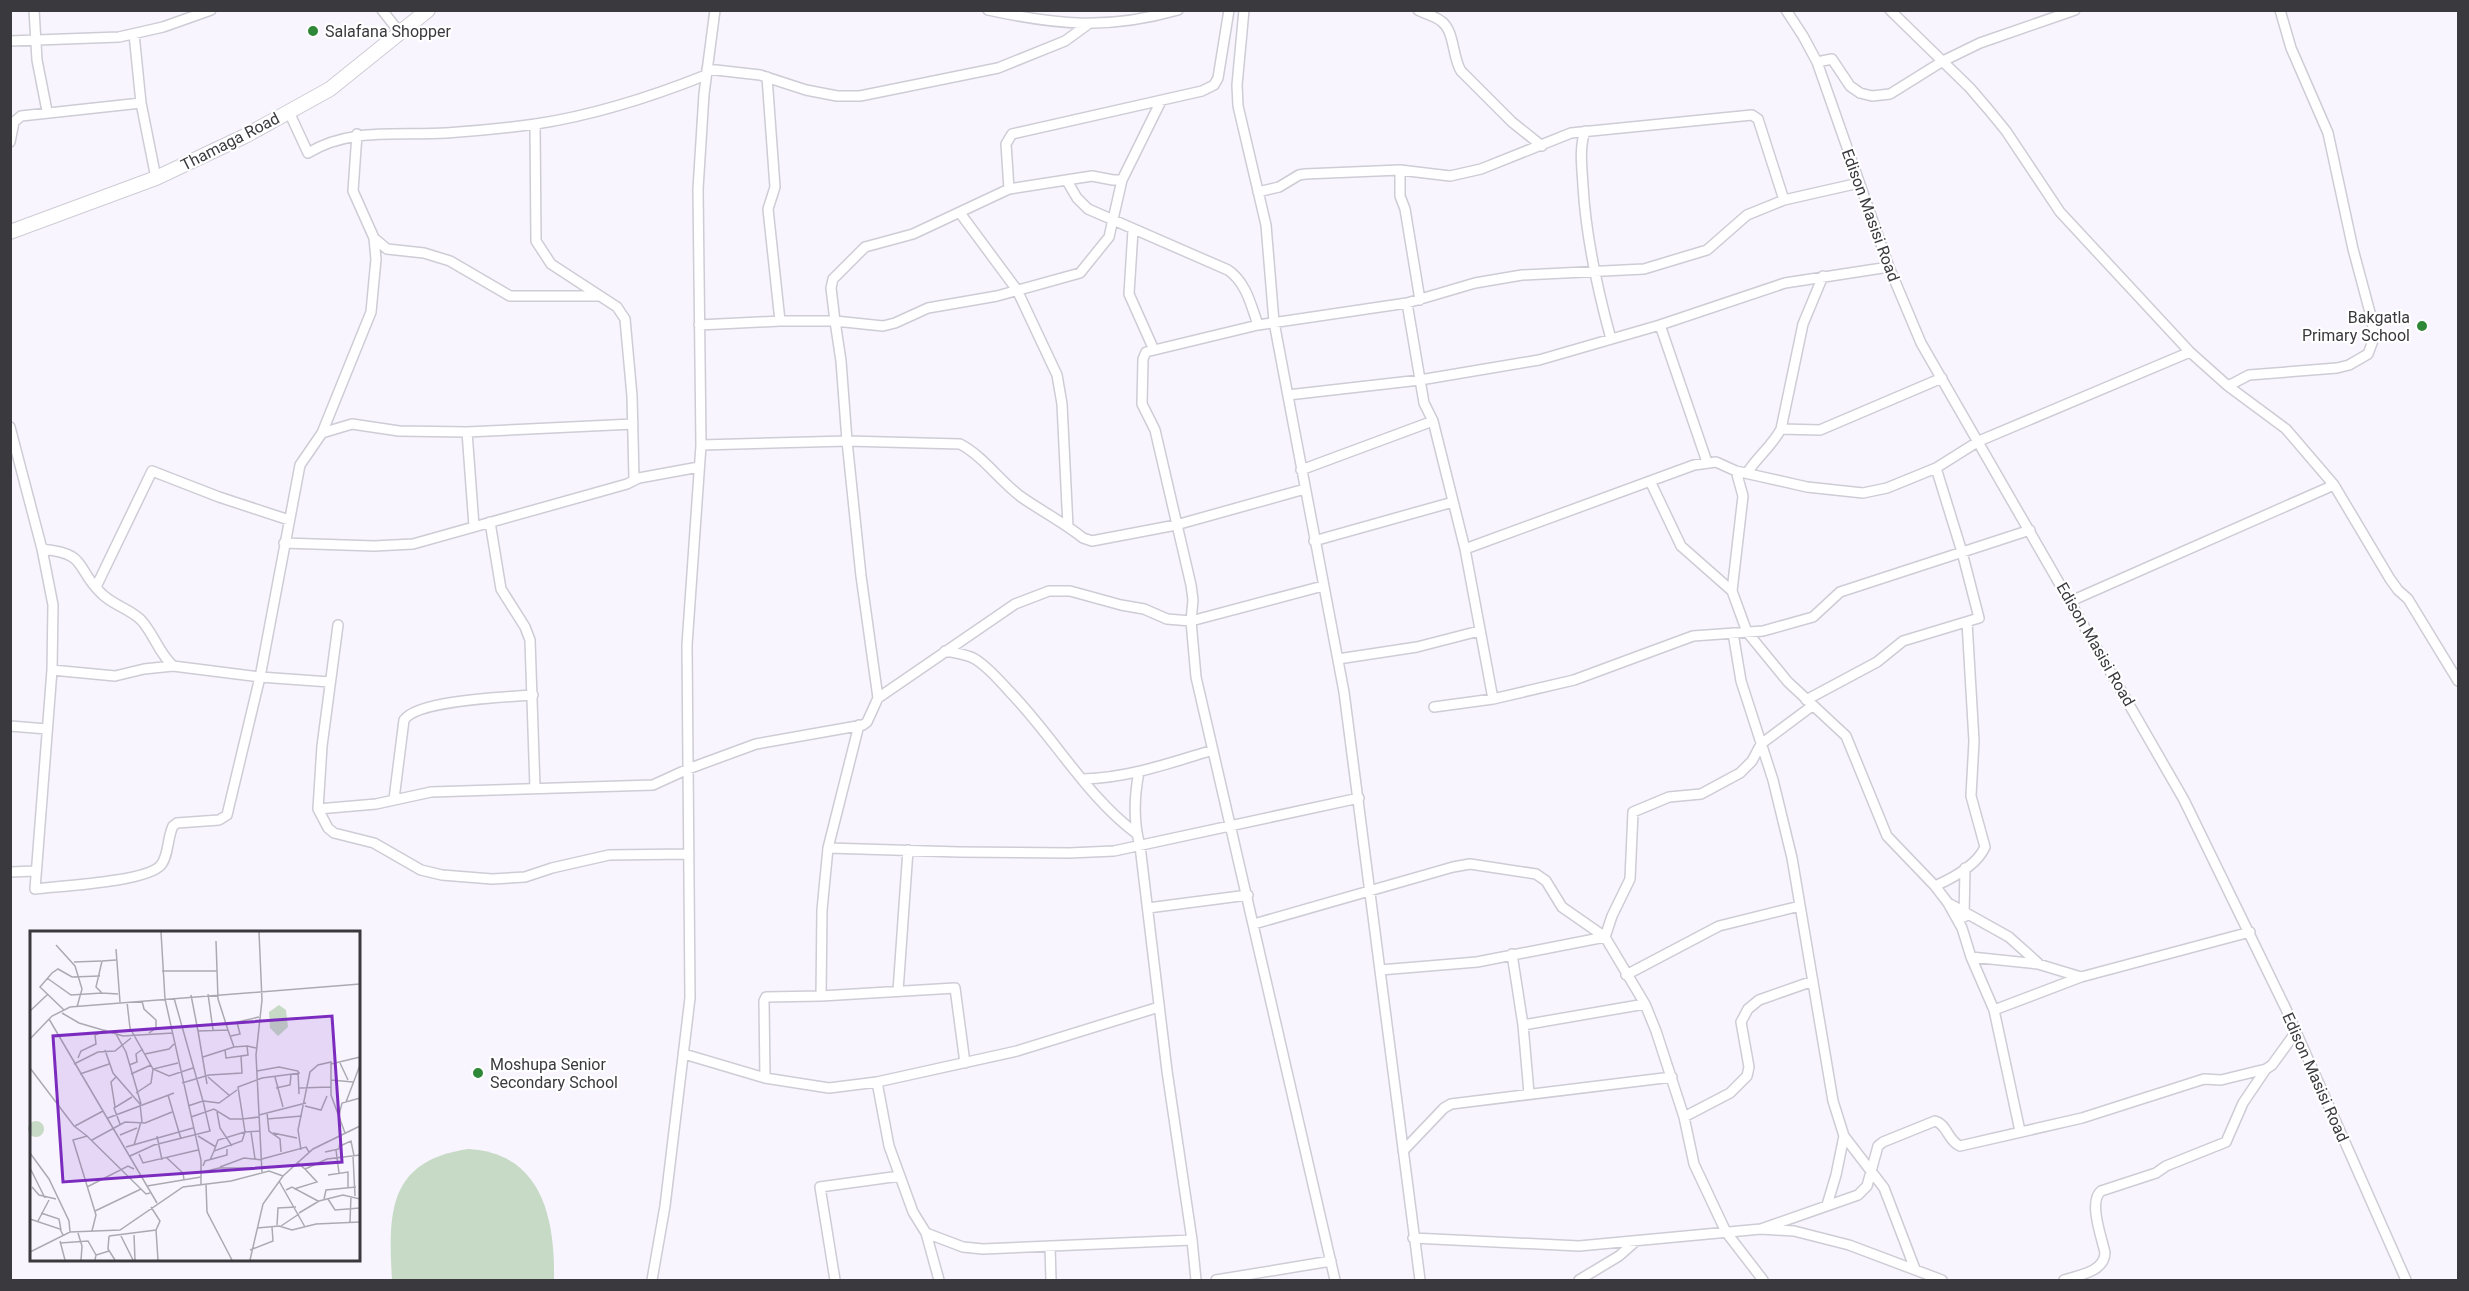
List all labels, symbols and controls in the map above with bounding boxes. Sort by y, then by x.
place label: Salafana Shopper [325,22,451,41]
marker: Salafana Shopper [306,24,320,38]
street label: Thamaga Road [178,108,283,174]
street label: Edison Masisi Road [1838,146,1903,284]
place label: Bakgatla Primary School [2302,308,2410,345]
marker: Bakgatla Primary School [2415,319,2429,333]
street label: Edison Masisi Road [2052,579,2139,709]
inset map [30,931,360,1261]
street label: Edison Masisi Road [2278,1010,2353,1145]
place label: Moshupa Senior Secondary School [490,1055,618,1092]
marker: Moshupa Senior Secondary School [471,1066,485,1080]

